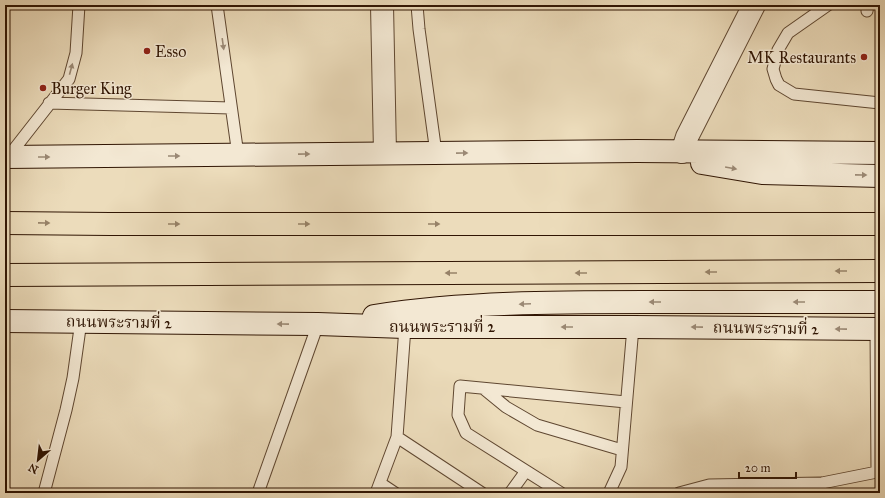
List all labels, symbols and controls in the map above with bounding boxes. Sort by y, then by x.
one-way arrow [220,38,226,50]
place label: Esso [155,42,186,61]
marker: Esso [142,46,152,56]
place label: MK Restaurants [747,48,856,67]
marker: MK Restaurants [859,52,869,62]
one-way arrow [68,63,74,75]
place label: Burger King [51,79,132,99]
marker: Burger King [38,83,48,93]
one-way arrow [456,150,469,156]
one-way arrow [298,151,310,158]
one-way arrow [168,153,181,159]
one-way arrow [38,154,51,160]
one-way arrow [725,165,737,171]
one-way arrow [855,172,868,178]
one-way arrow [38,220,51,226]
one-way arrow [168,221,181,227]
one-way arrow [298,221,311,227]
one-way arrow [428,221,441,227]
one-way arrow [834,268,847,274]
one-way arrow [704,269,717,275]
one-way arrow [445,270,457,277]
one-way arrow [574,270,587,276]
one-way arrow [648,299,661,305]
one-way arrow [792,299,805,305]
one-way arrow [518,301,531,307]
street label: ถนนพระรามที่ 2 [66,310,172,332]
street label: ถนนพระรามที่ 2 [389,315,495,336]
street label: ถนนพระรามที่ 2 [713,316,819,338]
one-way arrow [276,321,289,327]
one-way arrow [560,324,573,330]
one-way arrow [691,324,703,331]
one-way arrow [834,326,847,332]
north arrow [18,440,58,480]
scale bar [739,454,796,480]
text: N [26,460,41,476]
text: 20 m [745,461,771,475]

